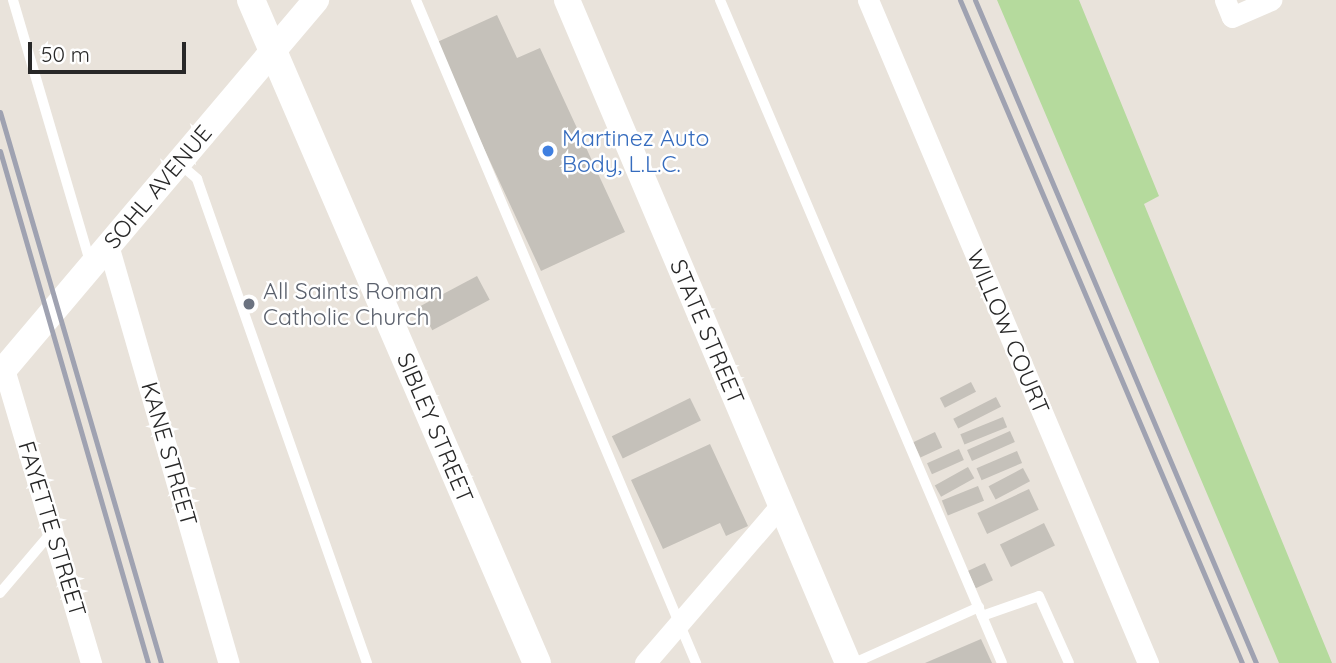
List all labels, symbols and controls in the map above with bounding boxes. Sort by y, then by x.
scale bar [32,28,189,72]
text: 50 m [41,41,90,67]
street label: SOHL AVENUE [98,120,218,254]
place label: Martinez Auto Body, L.L.C. [562,124,709,178]
marker: Martinez Auto Body, L.L.C. [540,143,556,159]
street label: WILLOW COURT [961,246,1055,418]
street label: STATE STREET [664,255,750,409]
place label: All Saints Roman Catholic Church [263,277,443,331]
marker: All Saints Roman Catholic Church [241,296,257,312]
street label: SIBLEY STREET [391,349,479,507]
street label: KANE STREET [135,379,203,529]
street label: FAYETTE STREET [12,438,92,620]

